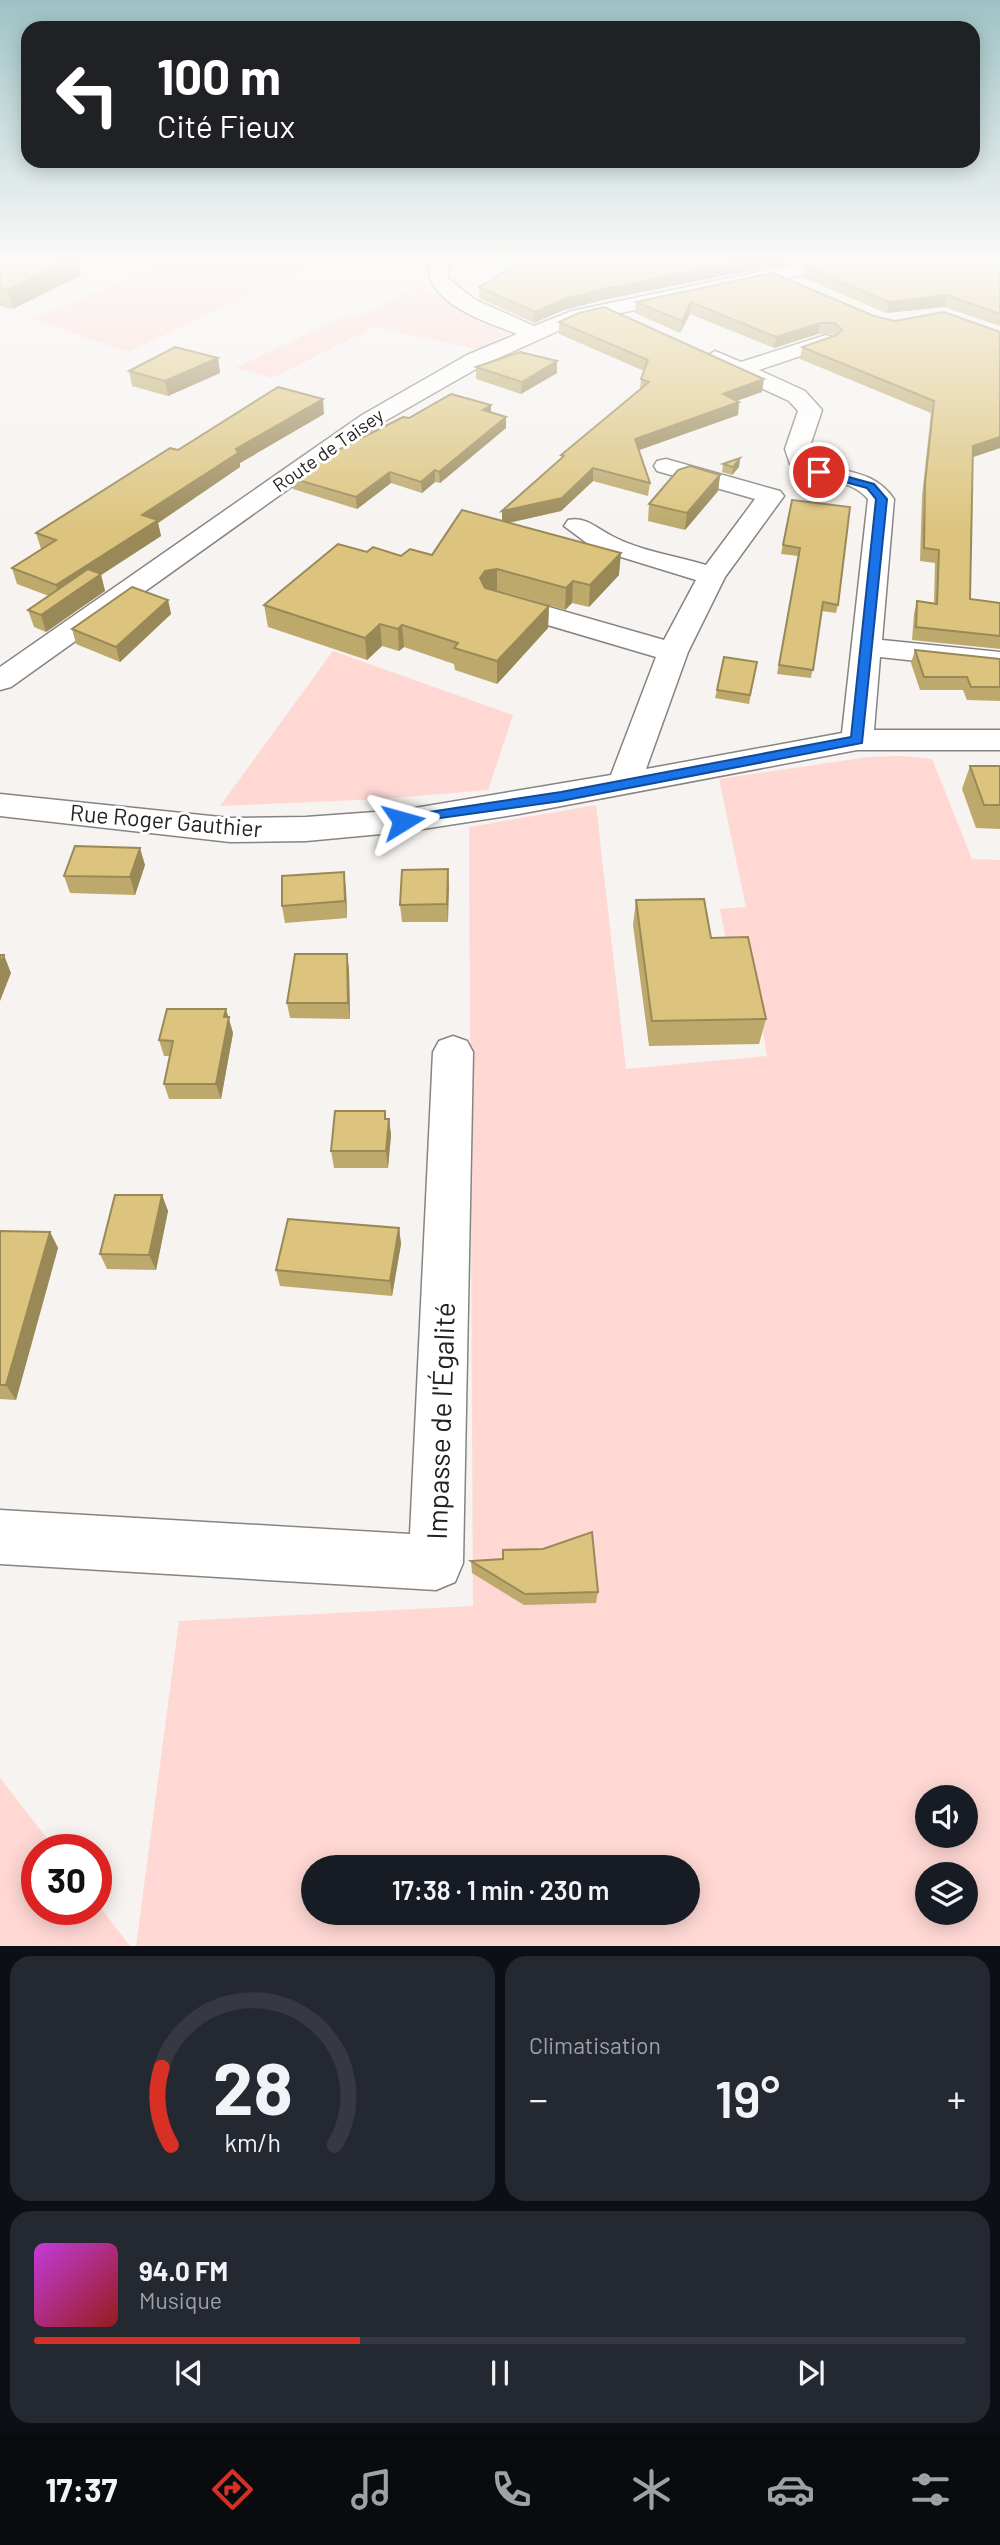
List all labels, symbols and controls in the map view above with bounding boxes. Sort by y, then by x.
text: 100 m [157,46,281,105]
icon: left [42,49,133,140]
text: Cité Fieux [157,106,295,144]
street label: Route de Taisey [268,403,388,496]
pin [789,442,849,502]
icon: arrive [800,453,838,491]
position arrow [366,784,440,858]
street label: Rue Roger Gauthier [69,798,264,842]
street label: Impasse de l'Égalité [419,1302,461,1540]
map controls [915,1785,978,1925]
button: sound [915,1785,978,1848]
speed limit sign: 30 [21,1834,112,1925]
button: layers [915,1862,978,1925]
text: 17:38 · 1 min · 230 m [392,1874,609,1905]
text: Climatisation [529,2031,661,2059]
text: 28 [212,2042,293,2130]
text: 19° [715,2066,780,2128]
text: − [529,2075,548,2121]
text: + [947,2075,966,2121]
text: km/h [224,2126,281,2156]
text: 94.0 FM [139,2255,228,2286]
text: Musique [139,2286,222,2314]
icon: previous [170,2354,208,2392]
icon: pause [481,2354,519,2392]
icon: next [792,2354,830,2392]
icon: directions [208,2465,257,2514]
icon: music [347,2465,396,2514]
icon: phone [487,2465,536,2514]
icon: climate [627,2465,676,2514]
icon: car [766,2465,815,2514]
icon: filters [906,2465,955,2514]
text: 17:37 [45,2470,117,2508]

